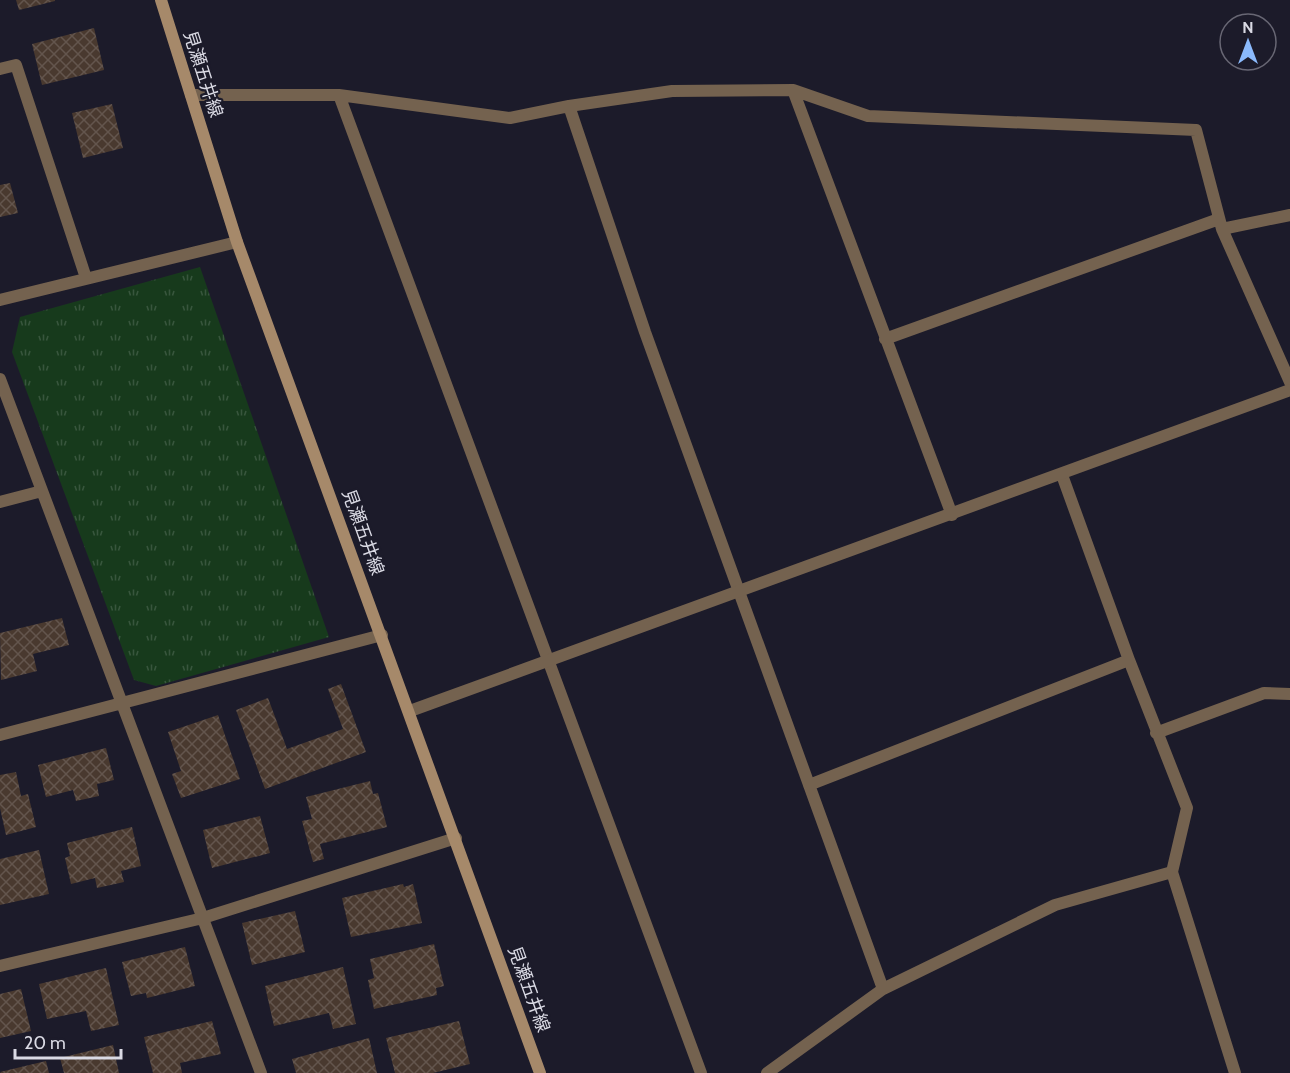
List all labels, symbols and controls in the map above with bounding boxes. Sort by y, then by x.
north arrow [1218,12,1278,72]
text: N [1242,18,1254,37]
street label: 見瀬五井線 [179,28,227,120]
street label: 見瀬五井線 [337,486,389,578]
street label: 見瀬五井線 [503,943,555,1035]
scale bar [15,1022,122,1060]
text: 20 m [24,1032,66,1054]

